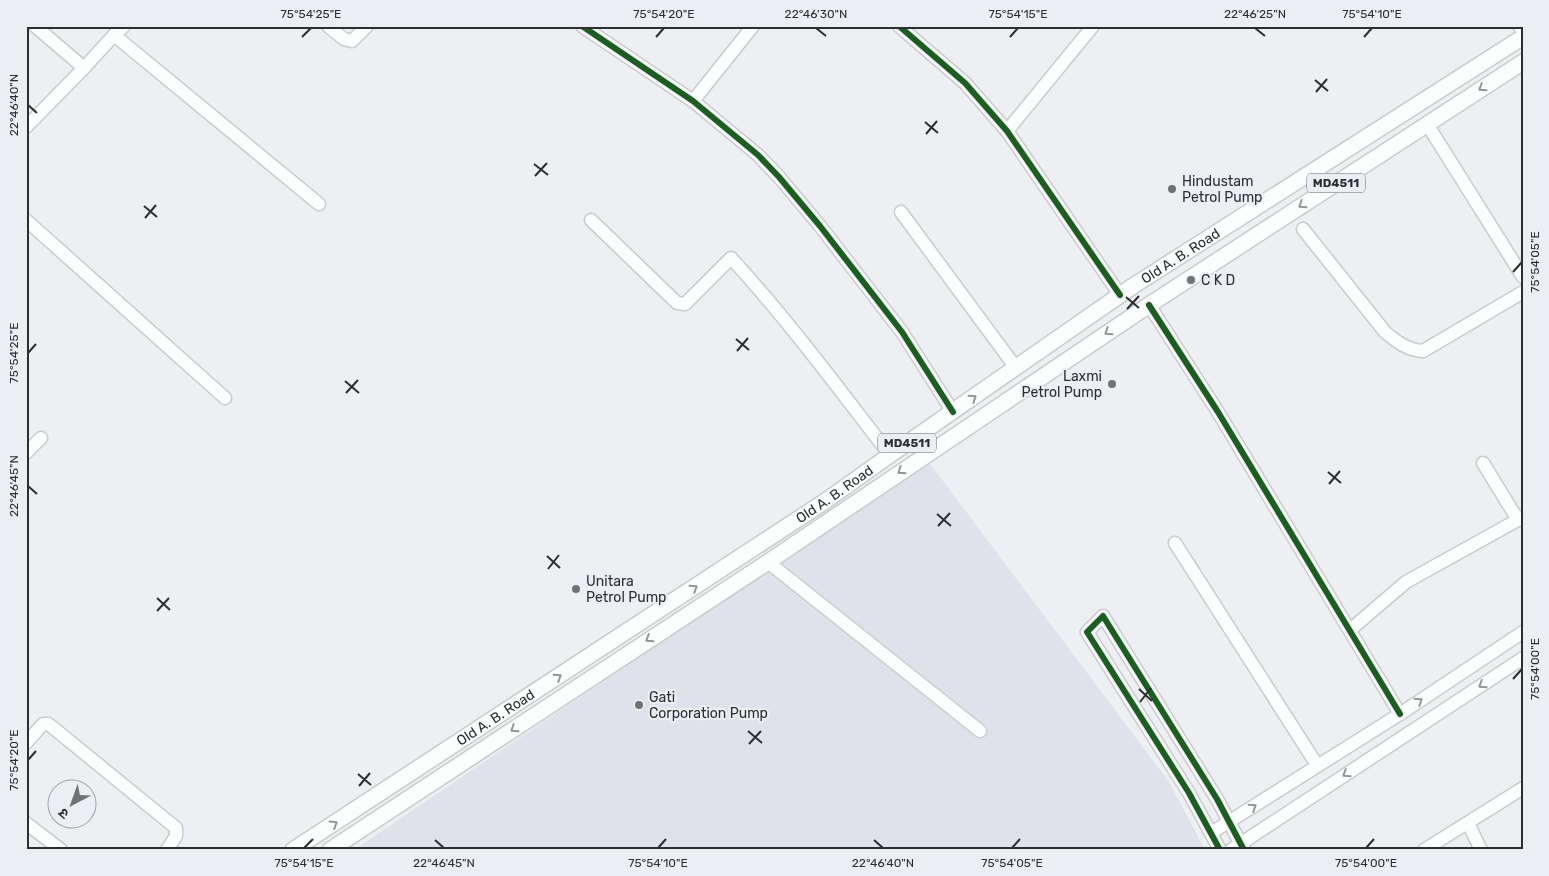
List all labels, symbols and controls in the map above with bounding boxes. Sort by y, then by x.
text: 75°54'25"E [281,7,341,21]
text: 75°54'20"E [633,7,695,21]
text: 22°46'30"N [785,7,847,21]
text: 75°54'15"E [989,7,1047,21]
text: 22°46'25"N [1224,7,1286,21]
text: 75°54'10"E [1342,7,1402,21]
text: 22°46'40"N [7,74,21,136]
one-way arrow [1478,82,1488,91]
place label: Hindustam Petrol Pump [1182,173,1262,206]
road number: MD4511 [1307,174,1365,192]
marker: Hindustam Petrol Pump [1166,183,1178,195]
one-way arrow [1298,199,1307,209]
street label: Old A. B. Road [1138,225,1223,288]
text: 75°54'05"E [1528,231,1542,293]
place label: C K D [1201,272,1235,289]
marker: C K D [1185,274,1197,286]
text: 75°54'25"E [7,323,21,383]
one-way arrow [1105,326,1114,335]
place label: Laxmi Petrol Pump [1022,368,1102,401]
marker: Laxmi Petrol Pump [1106,378,1118,390]
one-way arrow [967,395,977,404]
road number: MD4511 [878,433,936,452]
text: 22°46'45"N [7,455,21,517]
street label: Old A. B. Road [793,462,877,527]
one-way arrow [897,465,906,474]
place label: Unitara Petrol Pump [586,573,666,606]
marker: Unitara Petrol Pump [570,583,582,595]
one-way arrow [688,585,697,594]
one-way arrow [646,633,655,643]
text: 75°54'00"E [1528,638,1542,700]
one-way arrow [552,674,561,683]
one-way arrow [1478,679,1488,688]
street label: Old A. B. Road [453,686,538,750]
place label: Gati Corporation Pump [649,689,768,722]
one-way arrow [1414,698,1423,707]
marker: Gati Corporation Pump [633,699,645,711]
one-way arrow [510,723,519,732]
text: 75°54'20"E [7,729,21,791]
one-way arrow [1343,768,1352,778]
north arrow [48,778,98,828]
text: उ [55,804,72,823]
one-way arrow [1248,804,1257,814]
one-way arrow [329,820,338,830]
text: 75°54'15"E [275,856,333,870]
text: 22°46'45"N [413,856,475,870]
text: 75°54'10"E [628,856,688,870]
text: 22°46'40"N [852,856,914,870]
text: 75°54'05"E [981,856,1043,870]
text: 75°54'00"E [1335,856,1397,870]

